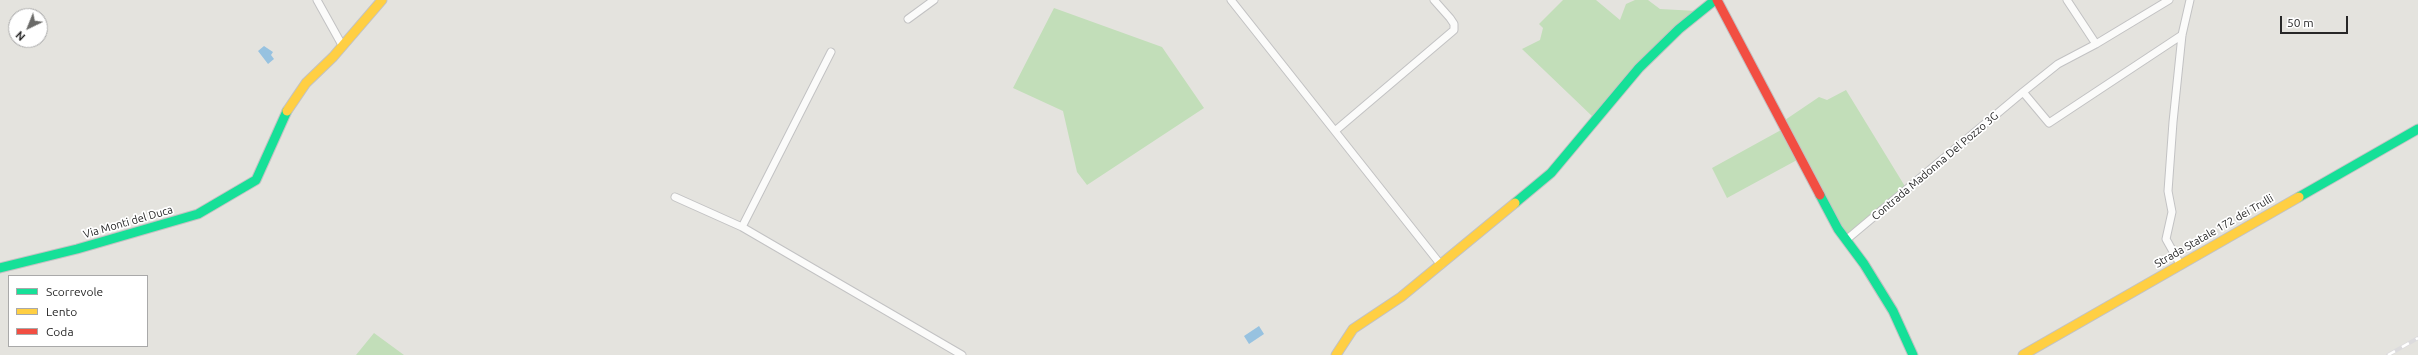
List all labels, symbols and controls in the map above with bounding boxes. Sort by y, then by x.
north arrow [8,8,48,48]
scale bar [2282,8,2350,34]
text: 50 m [2287,16,2314,29]
text: N [13,29,28,43]
street label: Contrada Madonna Del Pozzo 3G [1869,109,2001,223]
street label: Strada Statale 172 dei Trulli [2152,192,2276,270]
street label: Via Monti del Duca [82,203,174,241]
legend [8,275,148,347]
text: Scorrevole [46,285,103,298]
text: Lento [46,305,77,318]
text: Coda [46,325,74,338]

